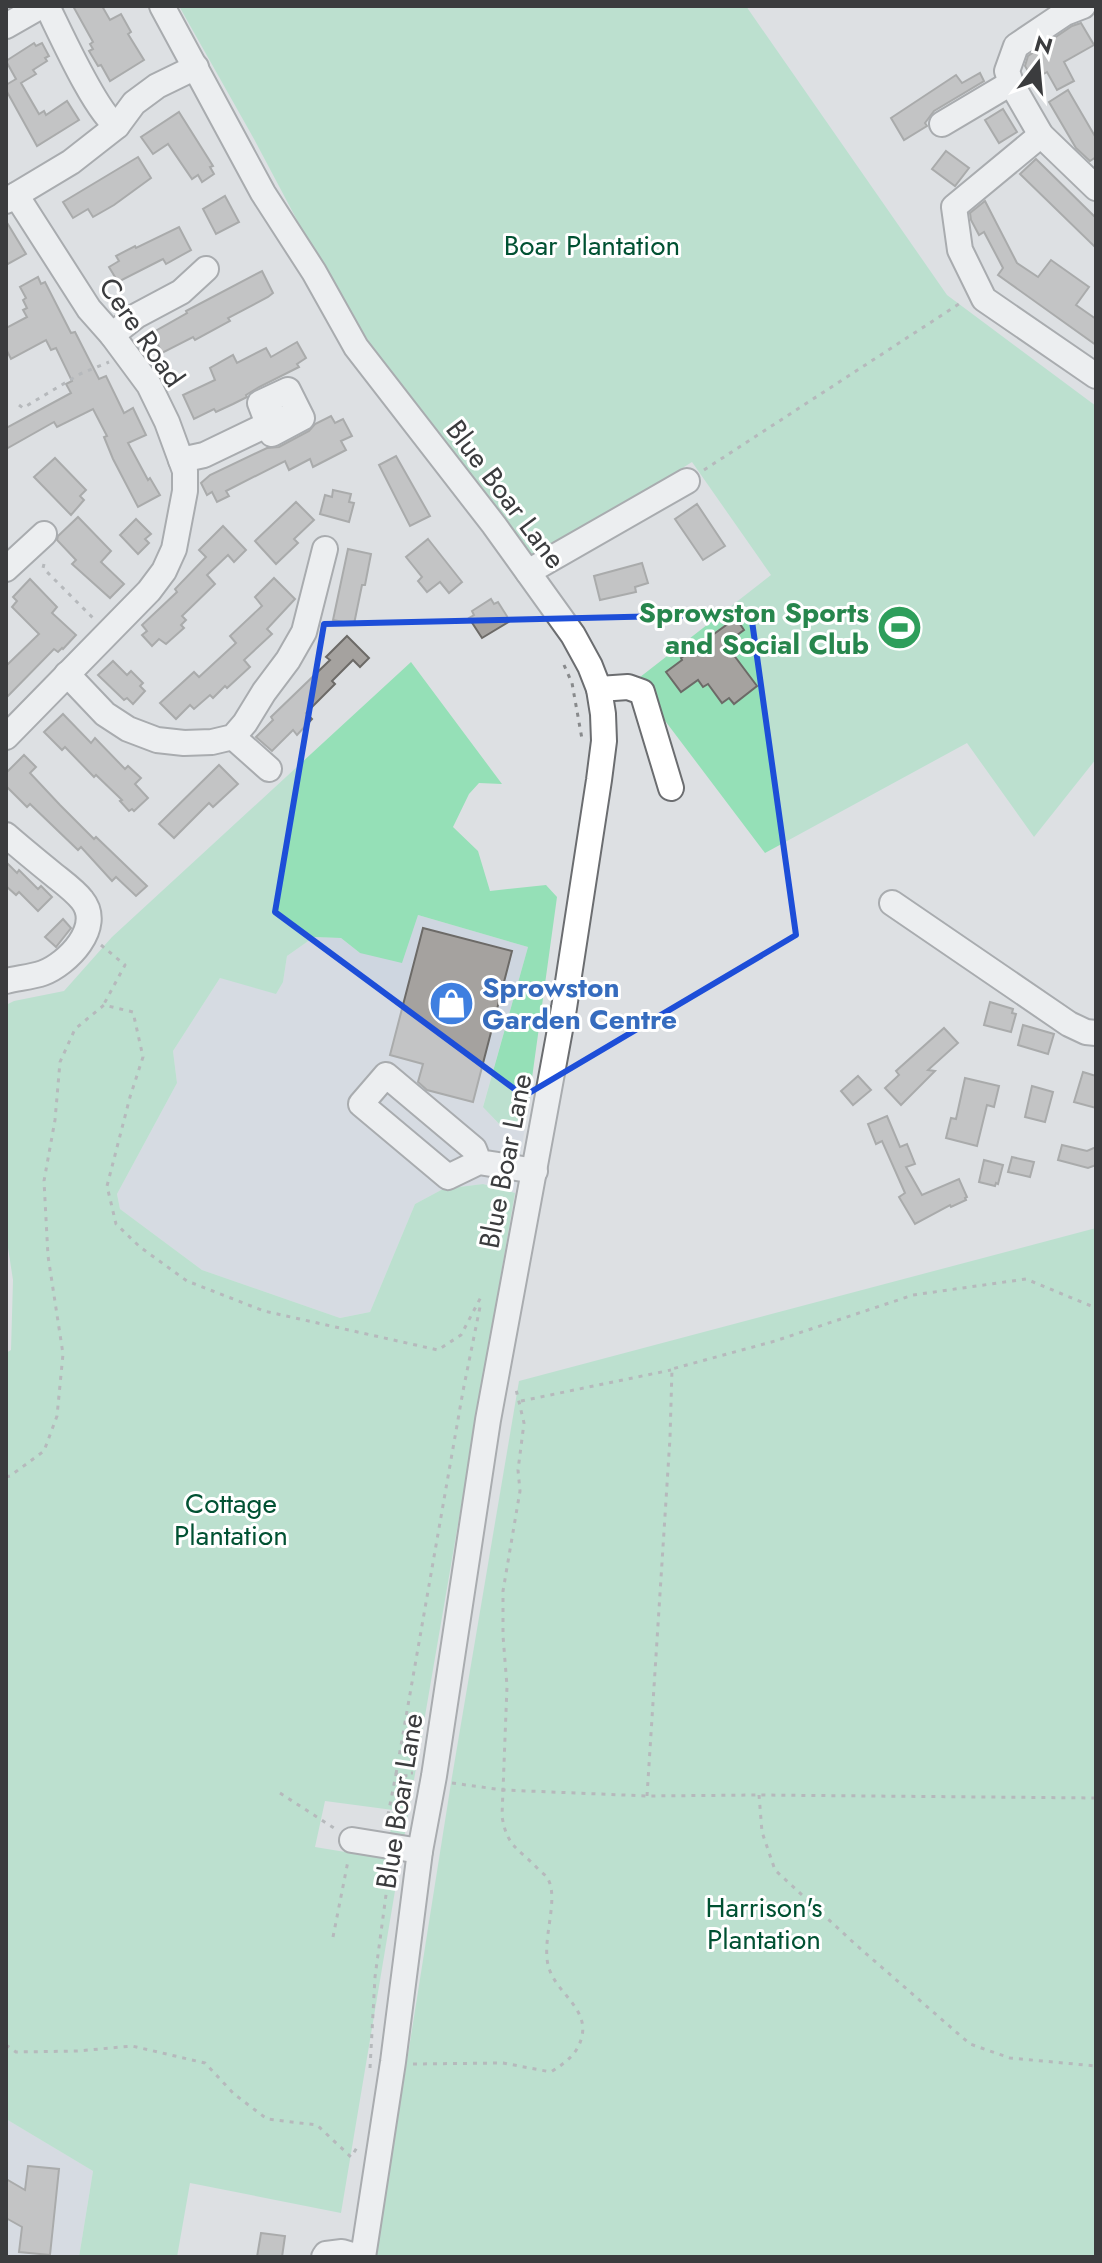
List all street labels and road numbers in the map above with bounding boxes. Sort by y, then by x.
street label: Cere Road [89,269,195,396]
street label: Blue Boar Lane [436,411,575,577]
street label: Blue Boar Lane [468,1070,543,1252]
street label: Blue Boar Lane [365,1710,434,1892]

